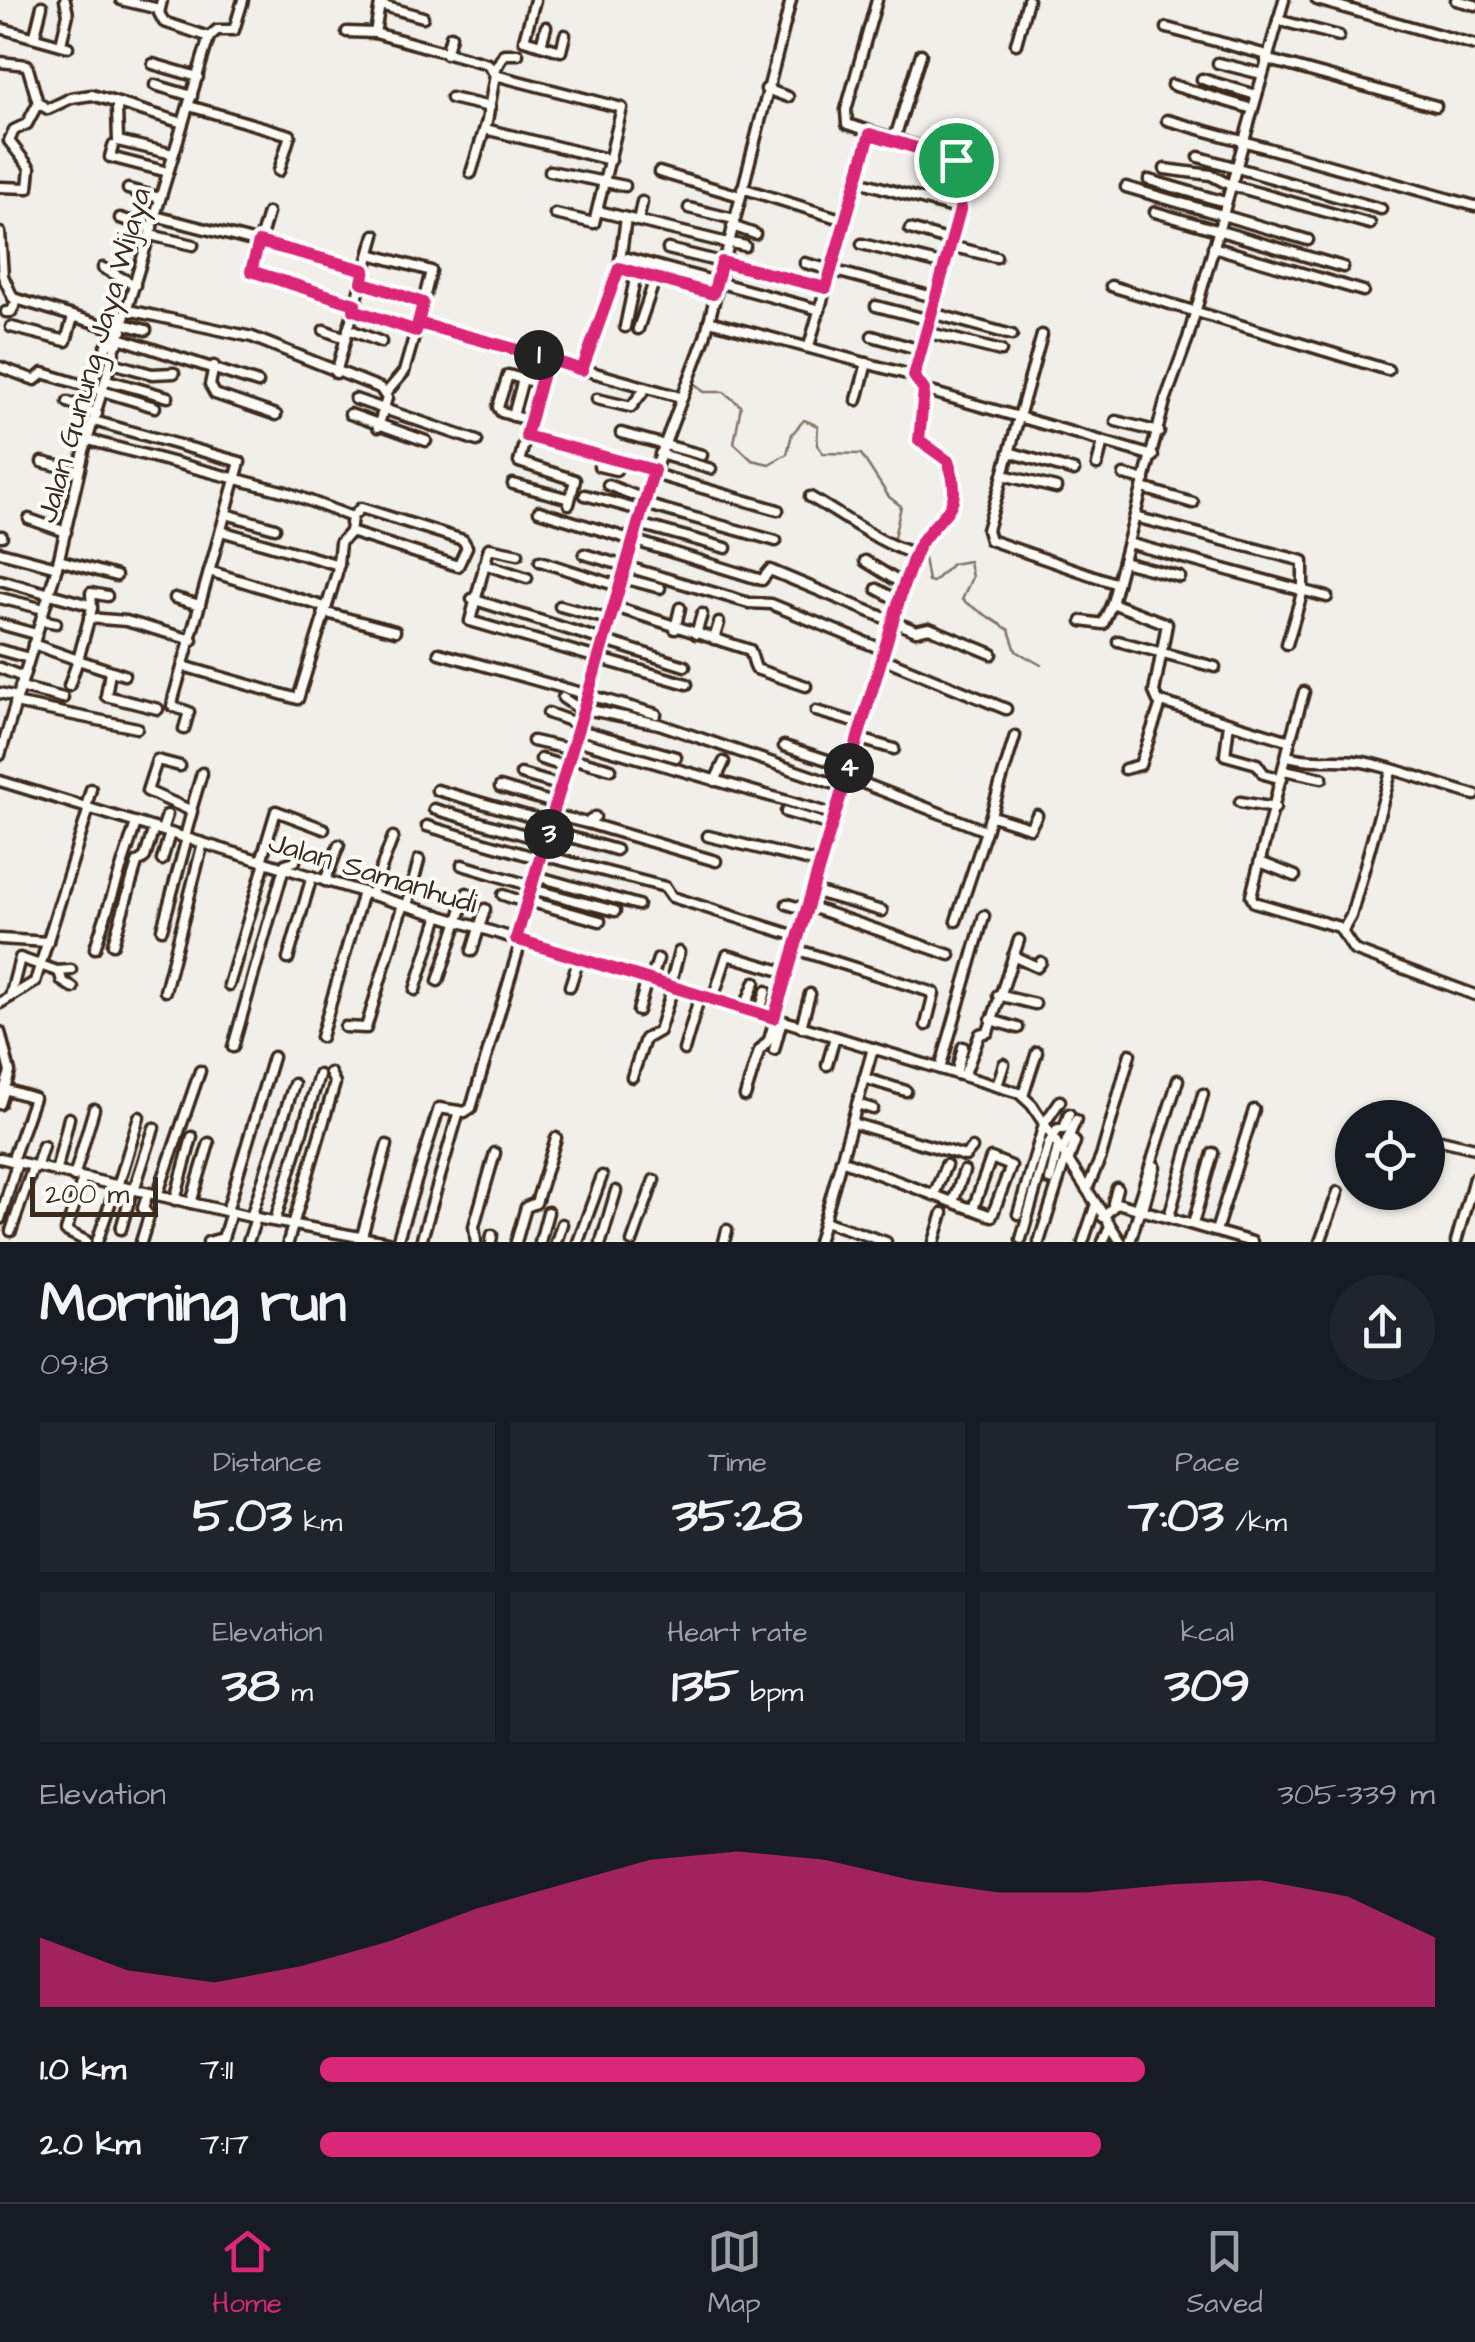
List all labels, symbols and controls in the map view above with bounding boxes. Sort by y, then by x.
pin [914,118,999,203]
icon: arrive [929,133,984,188]
street label: Jalan Gunung Jaya Wijaya [26,183,163,528]
pin: 1 [514,330,564,380]
text: 1 [537,335,541,374]
pin: 4 [824,743,874,793]
text: 4 [839,748,859,787]
pin: 3 [524,809,574,859]
text: 3 [542,814,556,853]
street label: Jalan Samanhudi [263,821,483,925]
map controls [1335,1100,1445,1210]
button: locate [1335,1100,1445,1210]
scale bar [30,1172,158,1216]
text: 200 m [45,1175,129,1214]
text: Morning run [40,1266,346,1342]
button: share [1330,1275,1435,1380]
text: 09:18 [40,1342,109,1387]
text: Distance [213,1443,322,1482]
text: Time [708,1443,767,1482]
text: Pace [1175,1443,1240,1482]
text: 5.03 [193,1482,292,1551]
text: 35:28 [672,1482,803,1551]
text: 7:03 [1128,1482,1224,1551]
text: km [292,1503,342,1542]
text: /km [1224,1503,1287,1542]
text: Elevation [212,1613,323,1652]
text: Heart rate [667,1613,808,1652]
text: kcal [1181,1613,1234,1652]
text: 38 [222,1652,280,1721]
text: 135 [672,1652,739,1721]
text: 309 [1165,1652,1250,1721]
text: m [280,1673,313,1712]
text: bpm [739,1673,803,1712]
text: Elevation [40,1772,166,1817]
text: 305–339 m [1277,1772,1435,1817]
text: 1.0 km [40,2047,126,2092]
text: 7:11 [200,2047,233,2092]
text: 2.0 km [40,2122,140,2167]
text: 7:17 [200,2122,249,2167]
tab: Home [212,2224,282,2323]
tab: Map [707,2224,762,2323]
tab: Saved [1186,2224,1263,2323]

